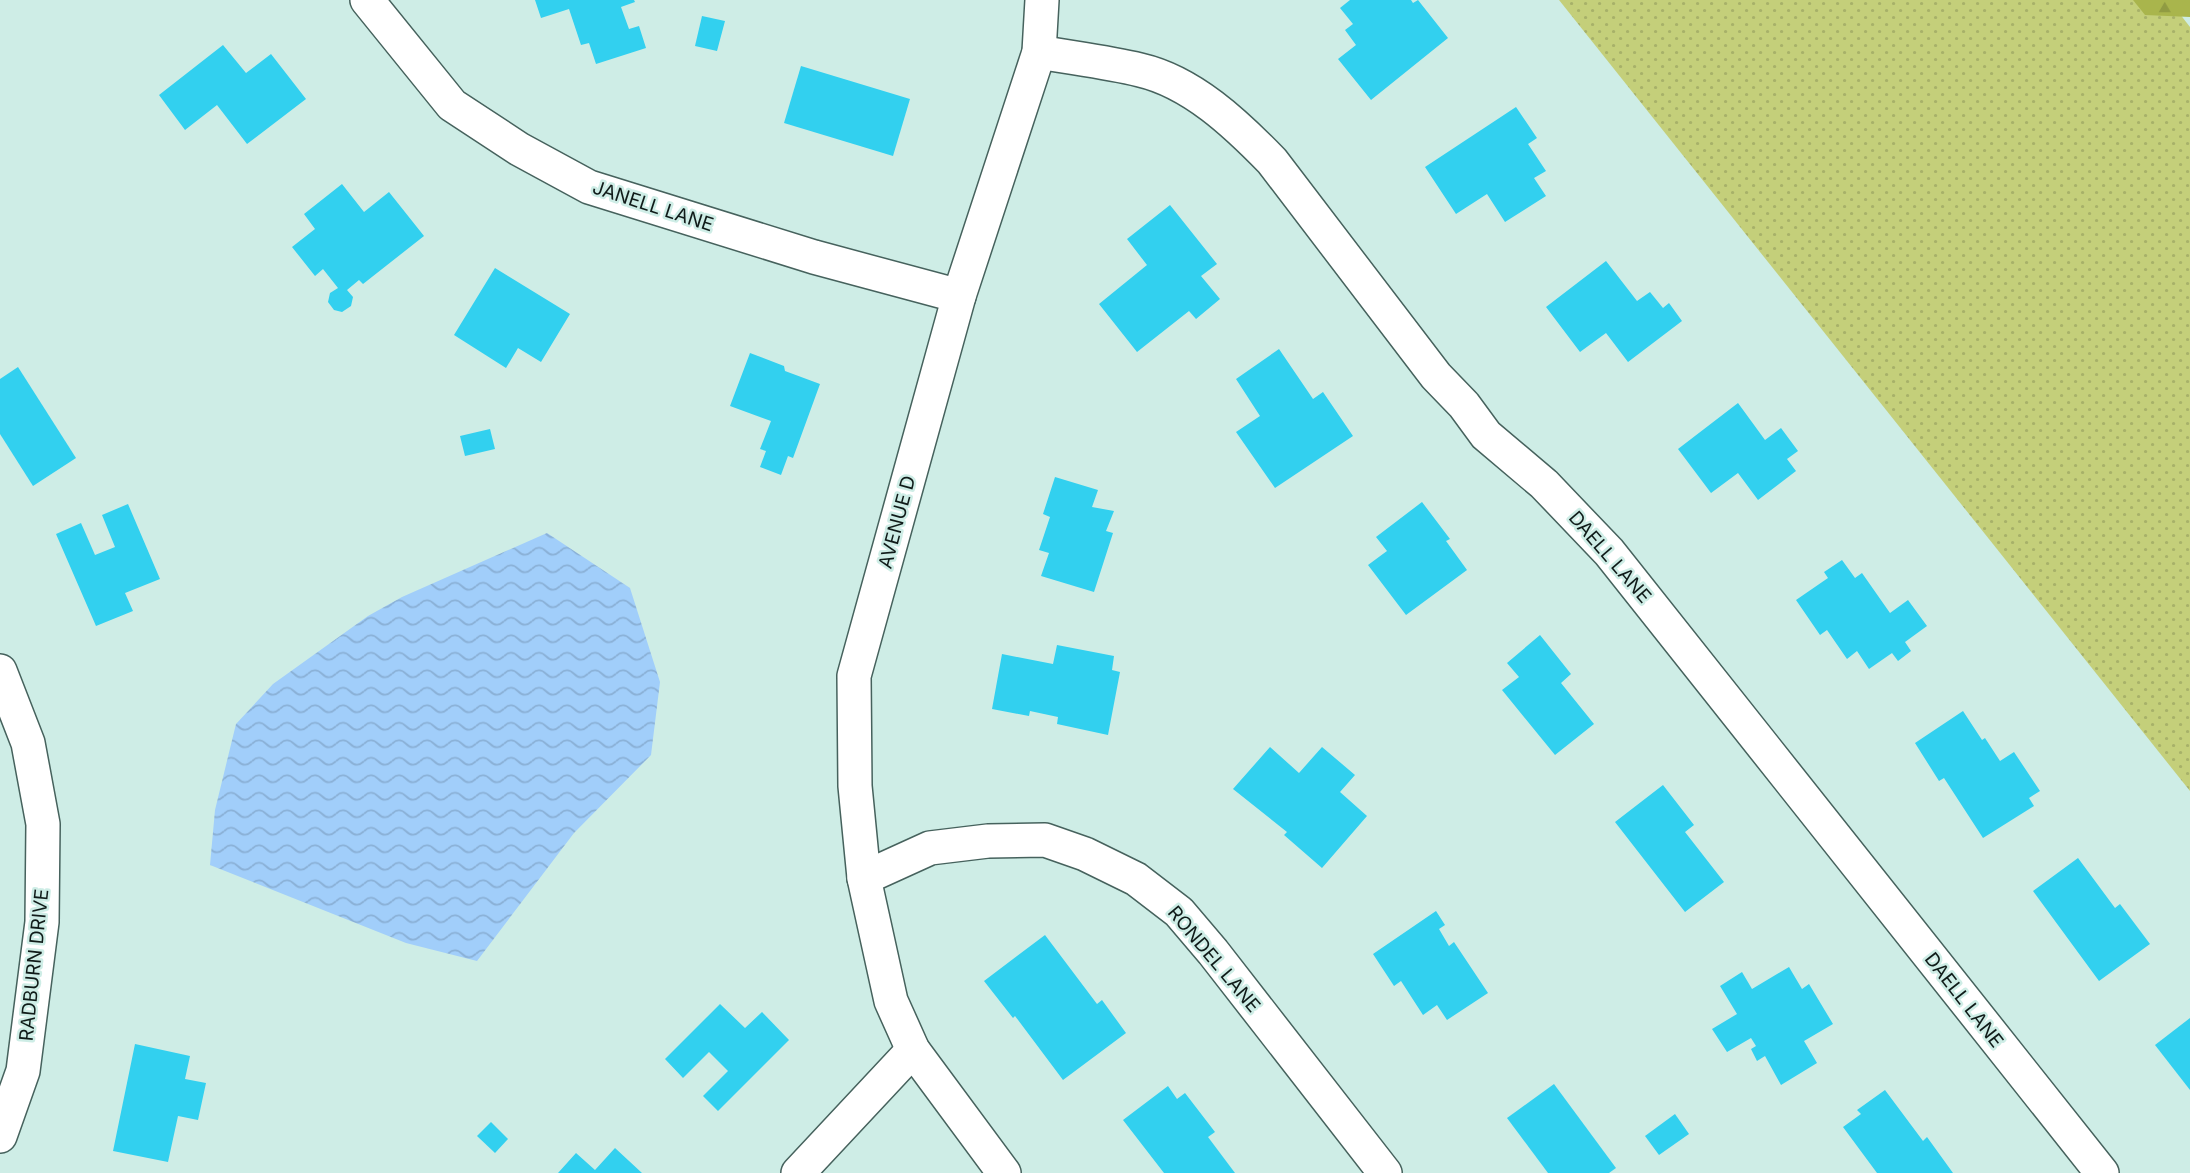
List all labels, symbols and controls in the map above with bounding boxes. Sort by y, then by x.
street label: JANELL LANE [590,176,716,236]
street label: AVENUE D [874,473,920,571]
street label: DAELL LANE [1564,506,1656,608]
street label: RADBURN DRIVE [15,888,53,1042]
street label: RONDEL LANE [1163,901,1265,1017]
street label: DAELL LANE [1920,948,2008,1052]

